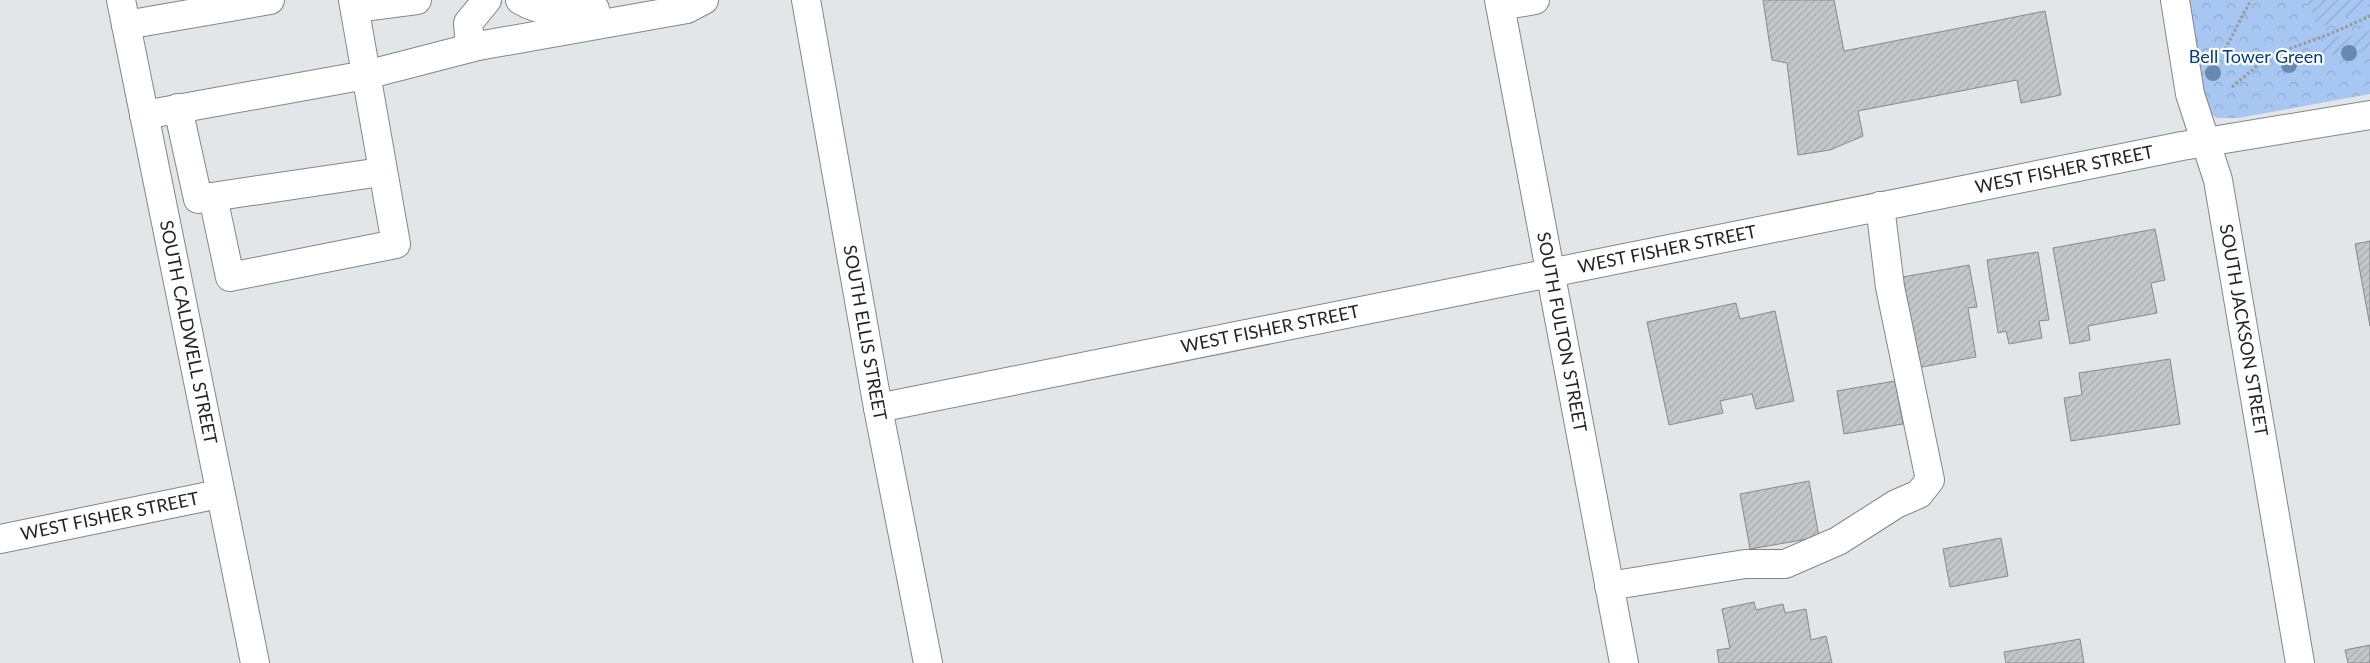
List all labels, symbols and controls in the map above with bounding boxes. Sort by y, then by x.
park label: Bell Tower Green [2189,45,2323,67]
street label: WEST FISHER STREET [1973,140,2156,197]
street label: SOUTH CALDWELL STREET [156,218,223,446]
street label: WEST FISHER STREET [1576,220,1759,277]
street label: SOUTH JACKSON STREET [2216,222,2273,438]
street label: SOUTH FULTON STREET [1533,230,1592,434]
street label: SOUTH ELLIS STREET [839,243,892,423]
street label: WEST FISHER STREET [1179,299,1362,357]
street label: WEST FISHER STREET [18,486,201,545]

